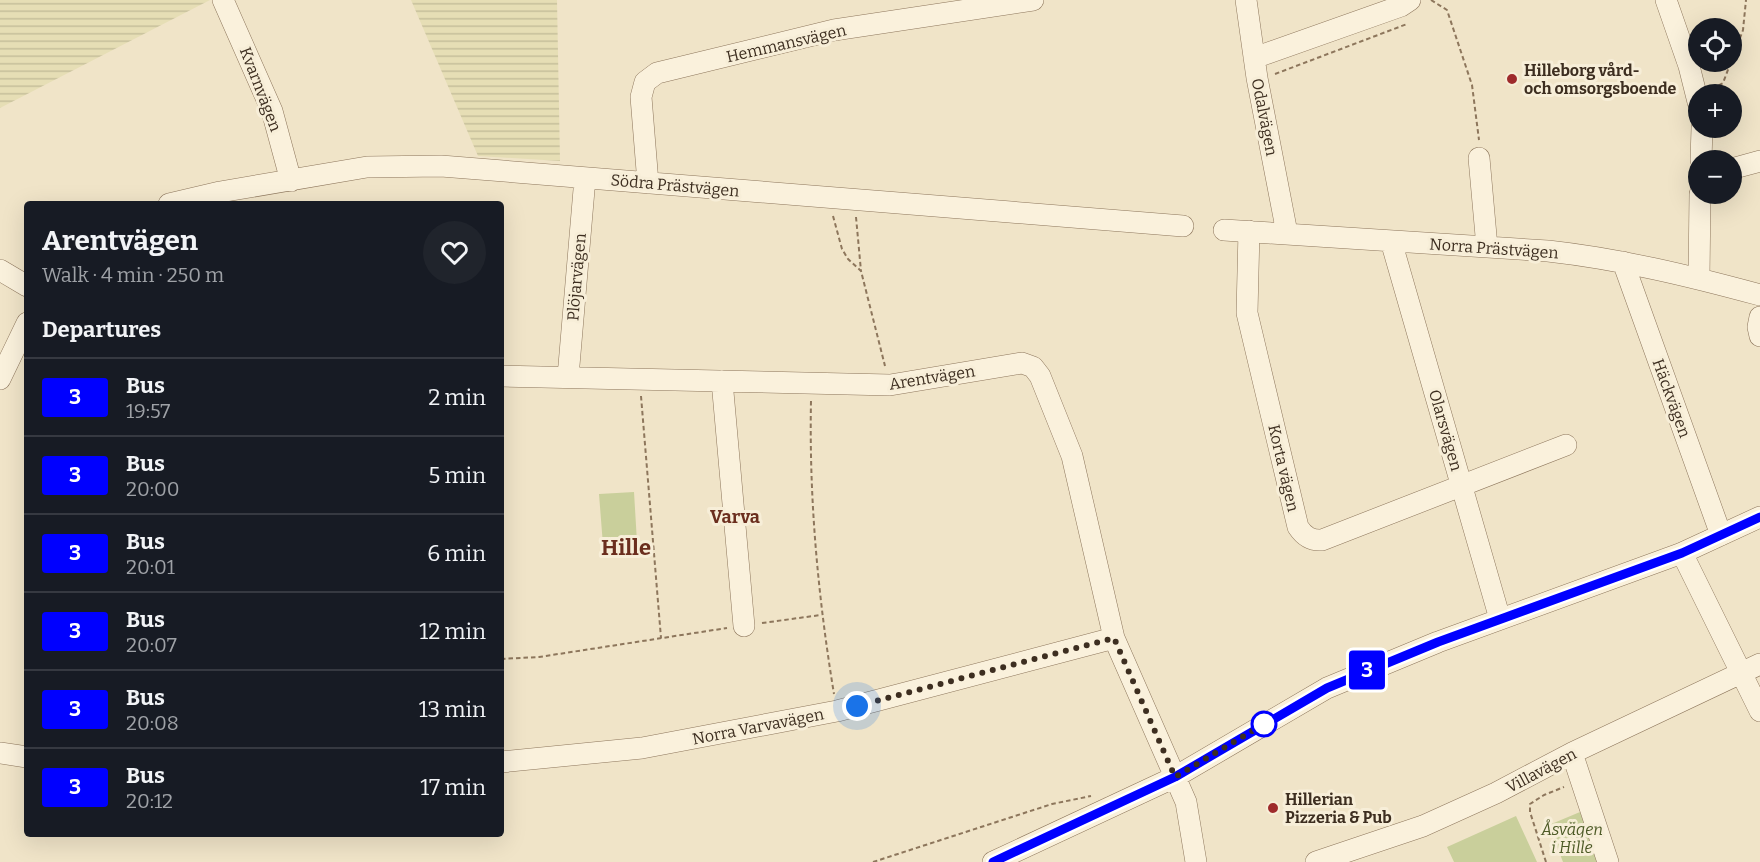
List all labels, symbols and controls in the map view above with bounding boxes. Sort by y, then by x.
map controls [1688,18,1742,204]
button: locate [1688,18,1742,72]
street label: Hemmansvägen [724,20,848,67]
street label: Kvarnvägen [236,44,285,134]
place label: Hilleborg vård- och omsorgsboende [1524,61,1677,98]
marker: Hilleborg vård- och omsorgsboende [1505,72,1519,86]
street label: Odalvägen [1248,77,1281,158]
button: + [1688,84,1742,138]
button: − [1688,150,1742,204]
street label: Södra Prästvägen [610,170,740,201]
button: heart [423,221,486,284]
text: Arentvägen [42,224,198,257]
street label: Plöjarvägen [563,232,590,322]
street label: Norra Prästvägen [1429,235,1559,262]
text: Walk · 4 min · 250 m [42,263,224,287]
text: Departures [42,316,161,343]
street label: Häckvägen [1648,356,1695,440]
street label: Arentvägen [888,361,976,394]
text: Bus [126,372,165,399]
text: 3 [69,384,81,410]
text: 2 min [428,384,486,411]
street label: Olarsvägen [1425,387,1466,473]
text: 19:57 [126,399,170,423]
street label: Korta vägen [1264,423,1303,514]
text: Bus [126,450,165,477]
text: 3 [69,462,81,488]
text: 5 min [428,462,486,489]
text: 20:00 [126,477,180,501]
district label: Varva [710,506,760,528]
text: Bus [126,528,165,555]
district label: Hille [601,534,651,561]
text: 3 [69,540,81,566]
text: 6 min [427,540,486,567]
text: 20:01 [126,555,175,579]
text: Bus [126,606,165,633]
text: 3 [69,618,81,644]
text: 12 min [419,618,486,645]
text: 20:07 [126,633,177,657]
line badge: 3 [1348,650,1386,690]
text: 3 [1361,657,1373,683]
text: Bus [126,684,165,711]
your location [842,691,872,721]
text: 3 [69,696,81,722]
text: 13 min [419,696,486,723]
street label: Norra Varvavägen [691,704,825,749]
text: 20:08 [126,711,179,735]
unlabelled marker [1251,711,1277,737]
street label: Villavägen [1503,744,1580,797]
text: Bus [126,762,165,789]
text: 3 [69,774,81,800]
text: 17 min [420,774,486,801]
text: 20:12 [126,789,173,813]
place label: Hillerian Pizzeria & Pub [1285,790,1392,827]
marker: Hillerian Pizzeria & Pub [1266,801,1280,815]
park label: Åsvägen i Hille [1540,819,1603,857]

